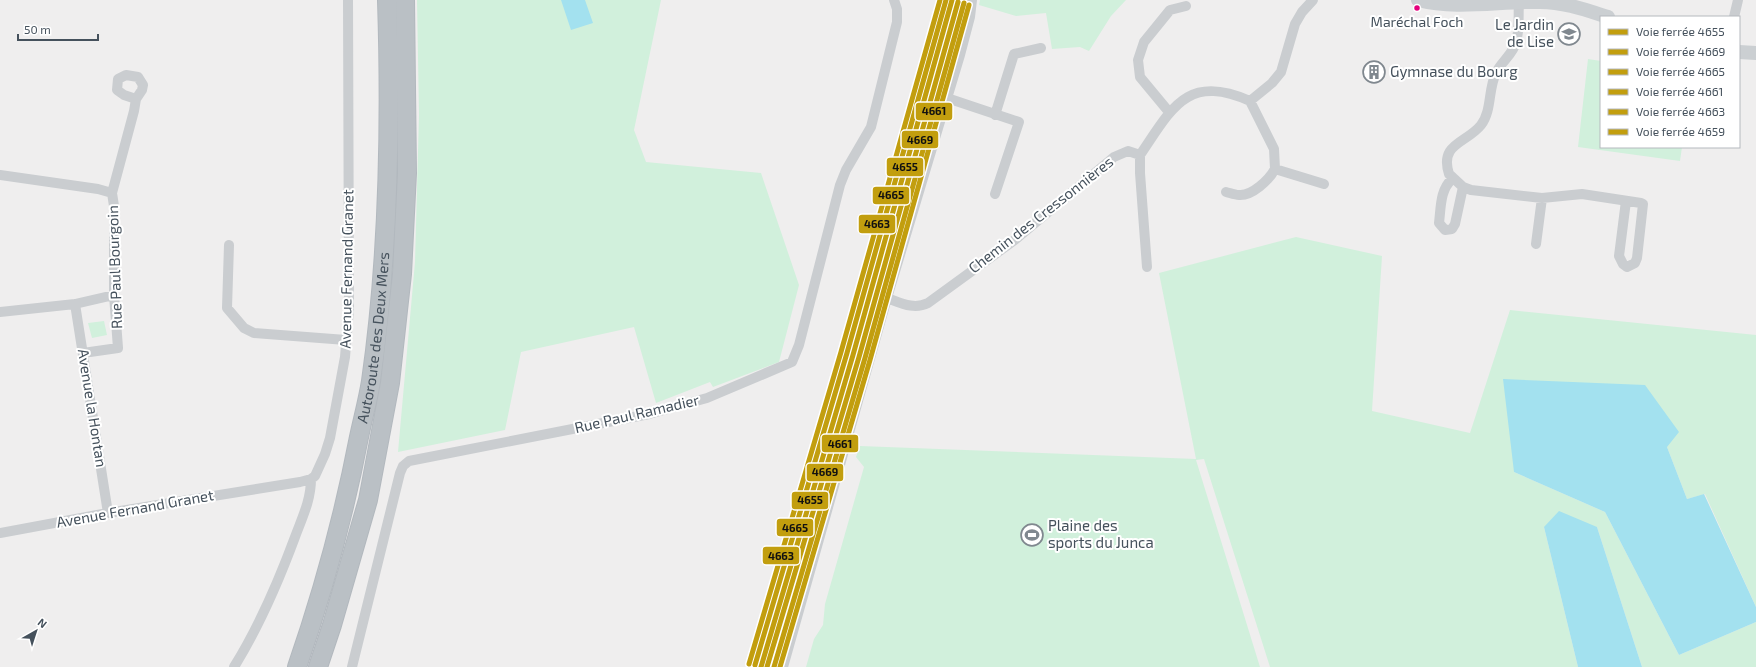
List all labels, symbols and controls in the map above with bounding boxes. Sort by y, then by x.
marker: Maréchal Foch [1412,3,1422,13]
place label: Maréchal Foch [1371,13,1463,30]
place label: Le Jardin de Lise [1495,15,1554,50]
scale bar [18,16,98,42]
legend [1600,16,1740,148]
school or university icon: Le Jardin de Lise [1556,21,1582,47]
text: 50 m [24,22,51,36]
text: Voie ferrée 4655 [1636,24,1725,38]
text: Voie ferrée 4669 [1636,44,1726,58]
building icon: Gymnase du Bourg [1361,59,1387,85]
place label: Gymnase du Bourg [1390,62,1518,80]
text: Voie ferrée 4665 [1636,64,1725,78]
text: Voie ferrée 4661 [1636,84,1723,98]
line badge: 4661 [915,102,953,121]
text: 4661 [922,104,946,117]
text: Voie ferrée 4663 [1636,104,1725,118]
text: Voie ferrée 4659 [1636,124,1725,138]
line badge: 4669 [901,130,939,149]
text: 4669 [907,133,933,146]
street label: Chemin des Cressonnières [964,152,1116,276]
line badge: 4655 [886,157,924,177]
text: 4655 [892,160,918,173]
line badge: 4665 [872,186,910,205]
text: 4665 [878,188,904,201]
street label: Avenue Fernand Granet [336,189,356,349]
street label: Rue Paul Bourgoin [103,205,125,329]
line badge: 4663 [858,214,896,234]
text: 4663 [864,217,890,230]
street label: Autoroute des Deux Mers [352,251,392,425]
street label: Avenue la Hontan [75,347,111,468]
street label: Rue Paul Ramadier [573,390,701,436]
line badge: 4661 [821,434,859,453]
text: 4661 [828,437,852,450]
line badge: 4669 [806,463,844,482]
text: 4669 [812,465,838,478]
street label: Avenue Fernand Granet [55,485,215,531]
line badge: 4655 [791,491,829,510]
text: 4655 [797,493,823,506]
place label: Plaine des sports du Junca [1048,516,1154,551]
line badge: 4665 [776,518,814,537]
text: 4665 [782,521,808,534]
sports icon: Plaine des sports du Junca [1019,522,1045,548]
line badge: 4663 [762,546,800,565]
text: 4663 [768,549,794,562]
north arrow [16,611,56,651]
text: N [35,615,50,630]

